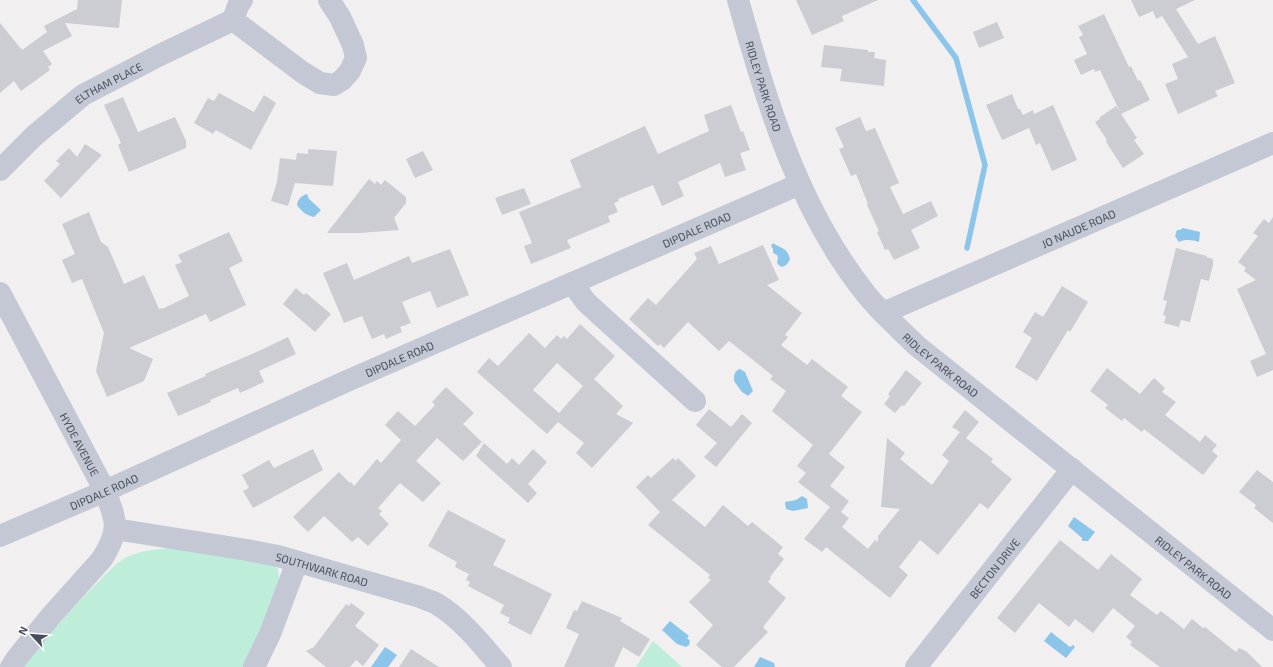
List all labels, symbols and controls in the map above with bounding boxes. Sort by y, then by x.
street label: RIDLEY PARK ROAD [744,39,785,133]
street label: ELTHAM PLACE [72,59,144,106]
street label: JO NAUDE ROAD [1039,206,1117,250]
street label: DIPDALE ROAD [660,208,733,250]
street label: RIDLEY PARK ROAD [900,330,981,399]
street label: DIPDALE ROAD [363,338,435,379]
street label: HYDE AVENUE [58,410,102,478]
street label: DIPDALE ROAD [68,470,140,512]
street label: RIDLEY PARK ROAD [1153,532,1235,601]
street label: BECTON DRIVE [966,535,1022,601]
street label: SOUTHWARK ROAD [274,549,370,588]
north arrow [12,615,52,655]
text: N [15,624,30,637]

